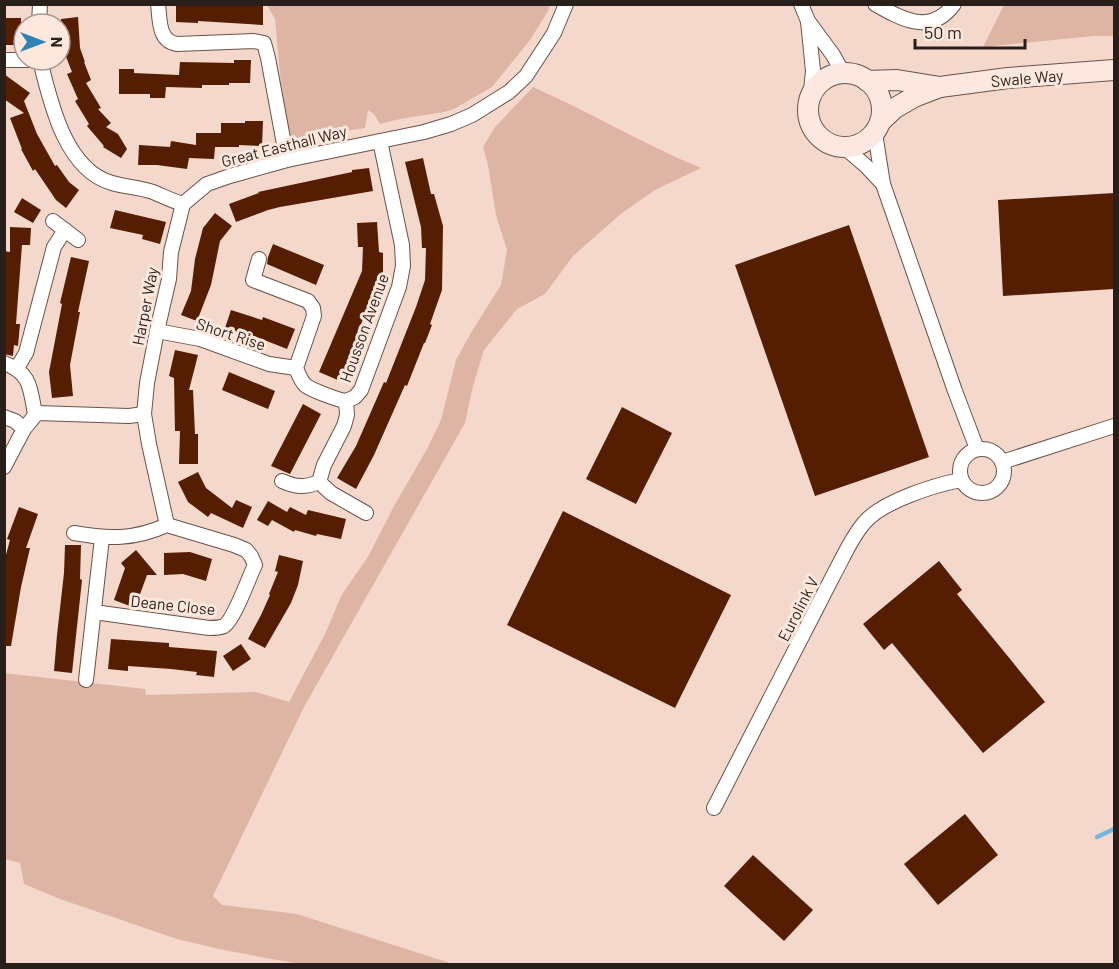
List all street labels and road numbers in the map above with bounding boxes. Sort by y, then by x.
street label: Swale Way [990,65,1065,90]
street label: Great Easthall Way [219,121,349,170]
street label: Harper Way [128,264,162,347]
street label: Housson Avenue [335,271,392,385]
street label: Short Rise [194,313,268,354]
street label: Eurolink V [773,573,822,644]
street label: Deane Close [130,591,216,618]

